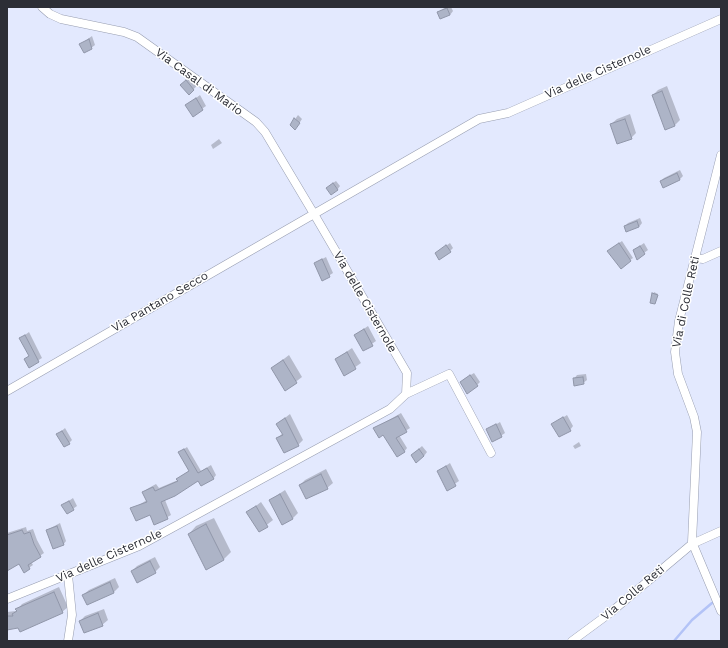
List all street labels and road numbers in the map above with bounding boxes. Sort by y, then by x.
street label: Via delle Cisternole [543,42,653,102]
street label: Via Casal di Mario [152,45,246,119]
street label: Via delle Cisternole [330,249,400,355]
street label: Via di Colle Reti [669,255,703,349]
street label: Via Pantano Secco [109,268,211,336]
street label: Via delle Cisternole [54,526,164,586]
street label: Via Colle Reti [598,562,668,624]

